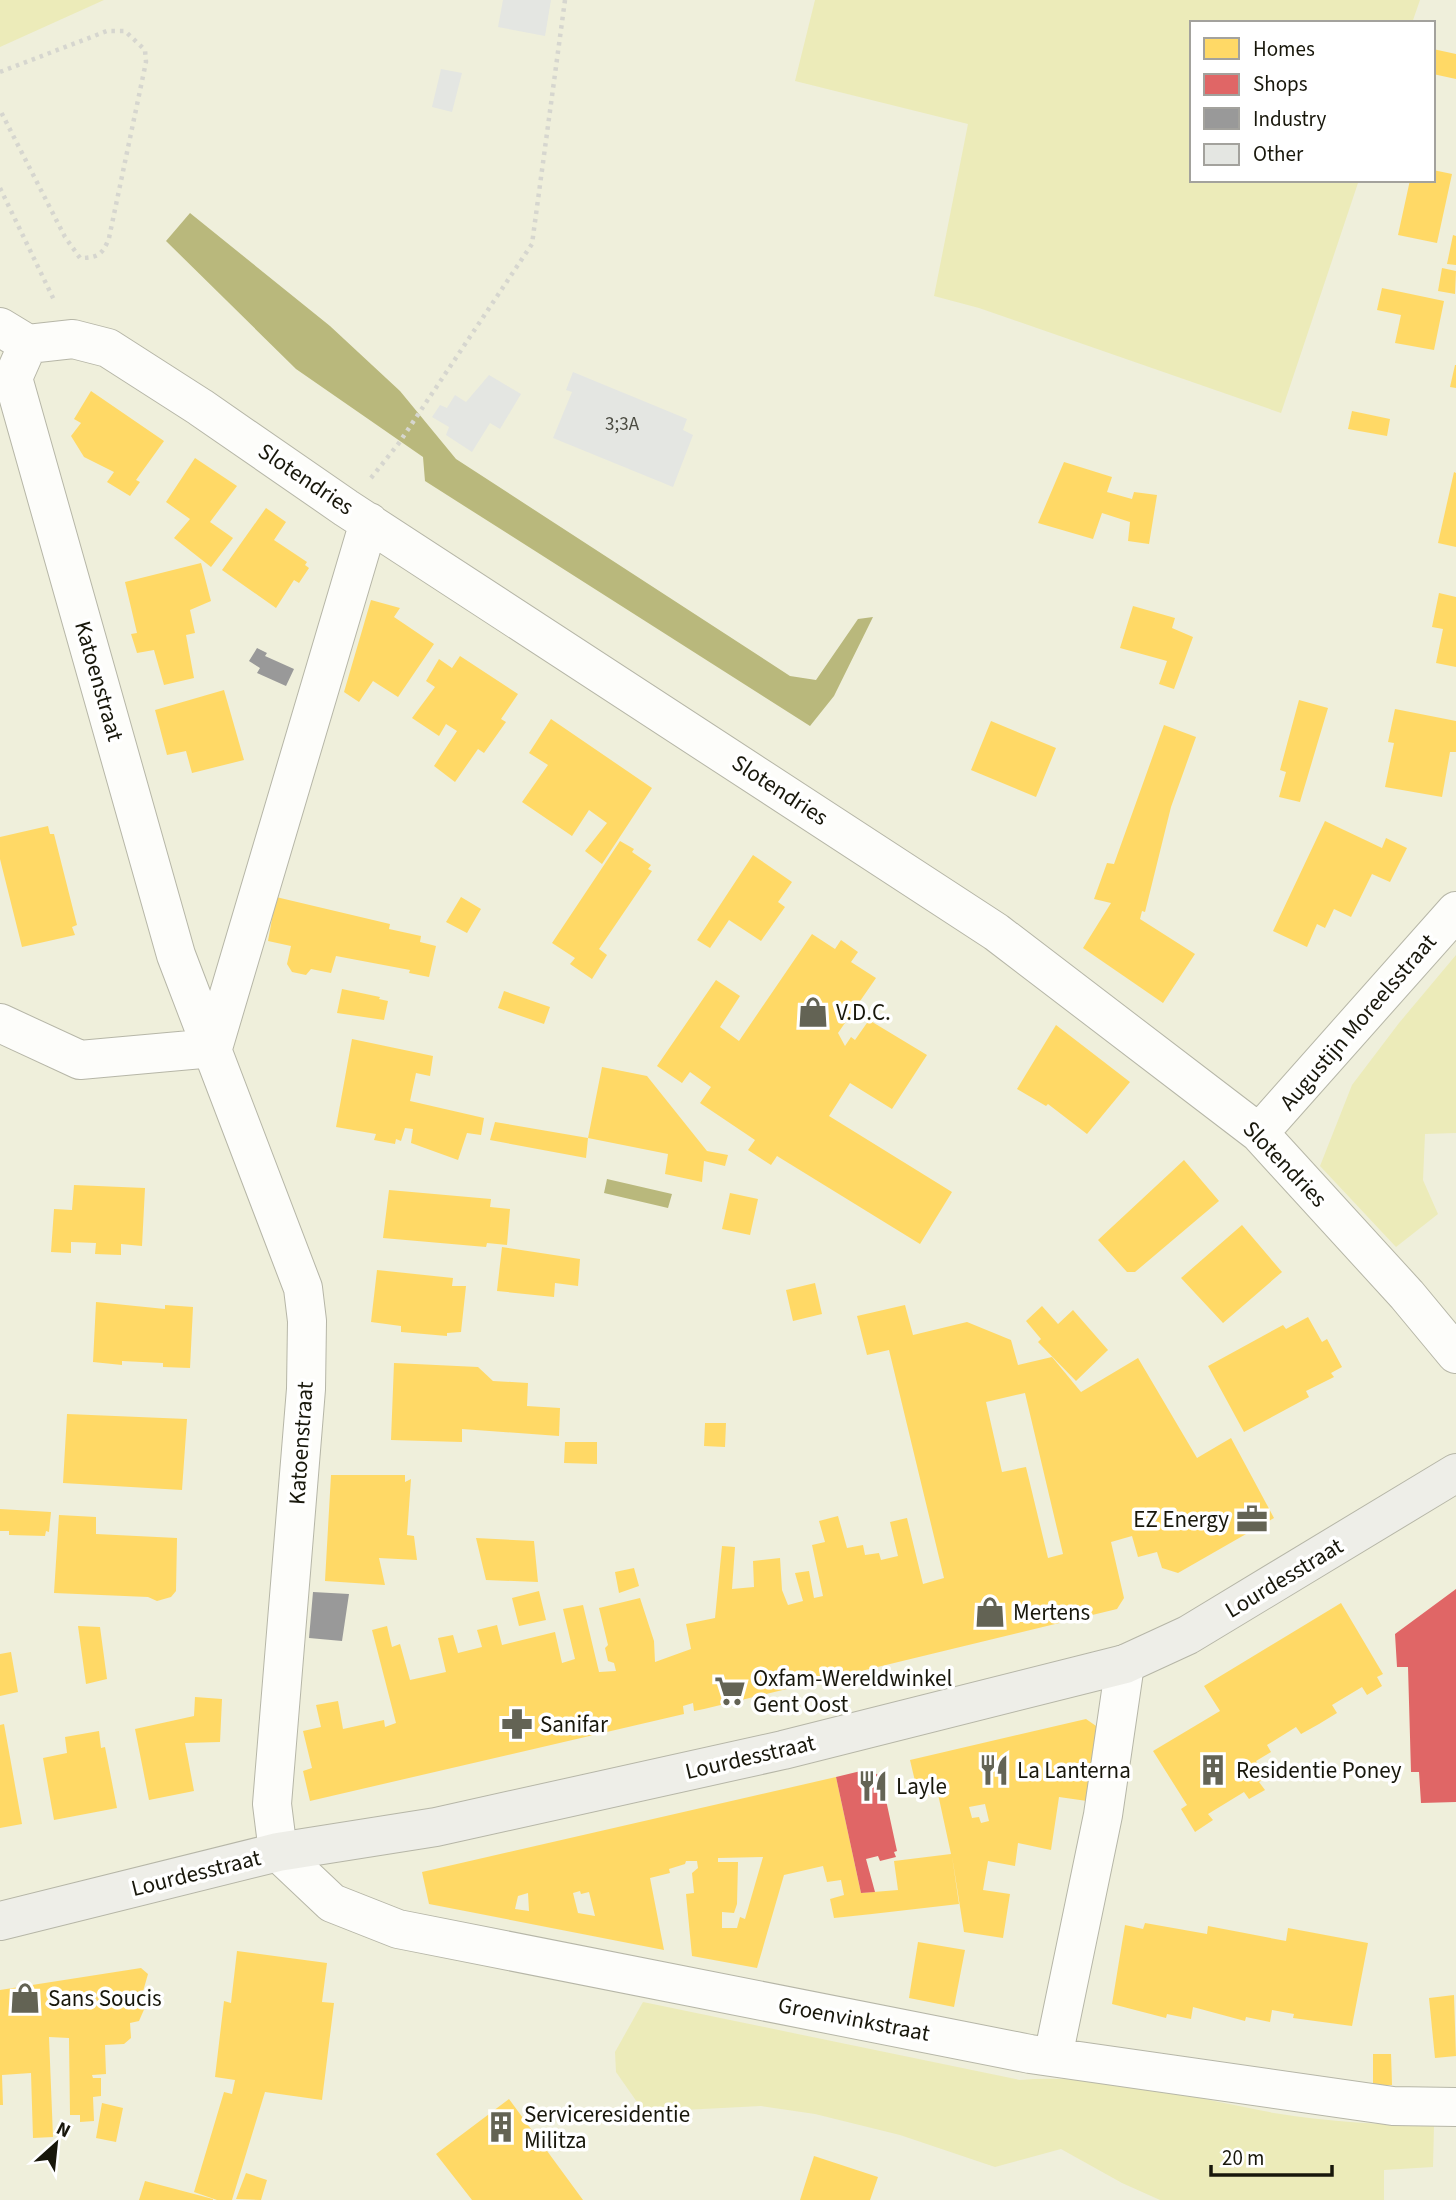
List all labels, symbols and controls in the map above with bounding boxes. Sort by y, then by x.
legend [1190,21,1435,182]
text: Homes [1253,34,1315,64]
text: Shops [1253,69,1308,99]
text: Industry [1253,104,1326,134]
text: Other [1253,139,1304,169]
house number: 3;3A [605,411,640,438]
street label: Slotendries [252,435,360,523]
street label: Katoenstraat [66,617,132,745]
street label: Slotendries [725,746,835,834]
street label: Augustijn Moreelsstraat [1272,926,1444,1118]
shop icon: V.D.C. [796,995,830,1029]
place label: V.D.C. [836,996,891,1029]
street label: Slotendries [1235,1113,1335,1215]
street label: Katoenstraat [280,1380,322,1506]
office icon: EZ Energy [1235,1502,1269,1536]
place label: EZ Energy [1133,1503,1229,1536]
street label: Lourdesstraat [1219,1530,1349,1626]
shop icon: Mertens [973,1595,1007,1629]
place label: Mertens [1013,1596,1090,1629]
place label: Oxfam-Wereldwinkel Gent Oost [753,1662,952,1721]
supermarket icon: Oxfam-Wereldwinkel Gent Oost [713,1674,747,1708]
pharmacy icon: Sanifar [500,1707,534,1741]
place label: Sanifar [540,1708,609,1741]
street label: Lourdesstraat [682,1726,818,1788]
restaurant icon: La Lanterna [977,1753,1011,1787]
building icon: Residentie Poney [1196,1753,1230,1787]
place label: La Lanterna [1017,1754,1131,1787]
place label: Residentie Poney [1236,1754,1402,1787]
restaurant icon: Layle [856,1769,890,1803]
place label: Layle [896,1770,947,1803]
street label: Lourdesstraat [128,1841,264,1905]
shop icon: Sans Soucis [8,1981,42,2015]
place label: Sans Soucis [48,1982,162,2015]
street label: Groenvinkstraat [775,1988,933,2050]
place label: Serviceresidentie Militza [524,2098,690,2157]
north arrow [21,2109,91,2179]
building icon: Serviceresidentie Militza [484,2110,518,2144]
text: N [51,2115,75,2145]
scale bar [1211,2134,1332,2178]
text: 20 m [1222,2143,1264,2173]

